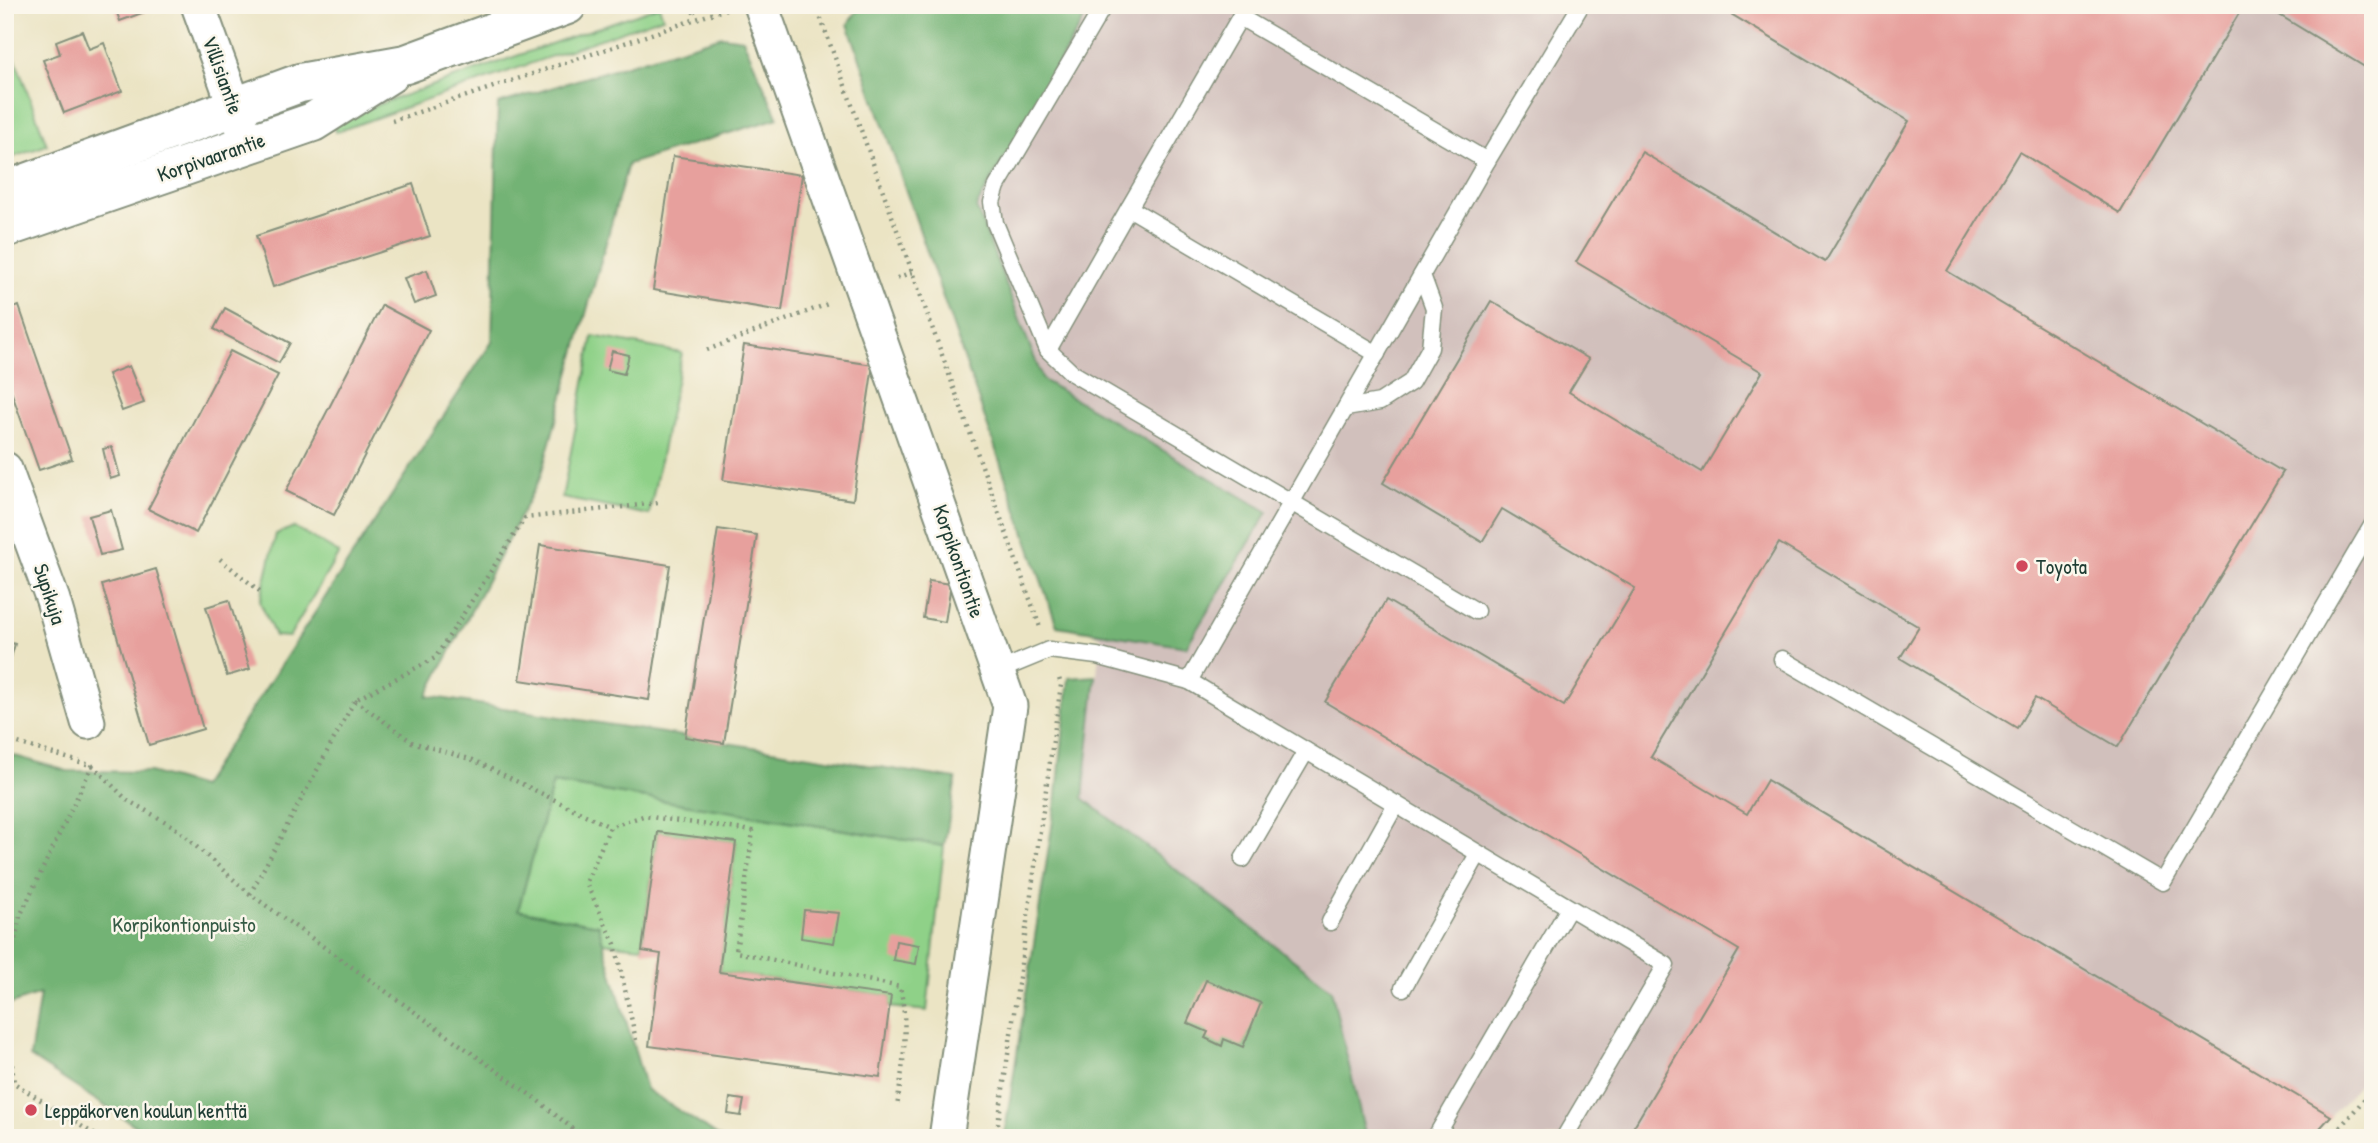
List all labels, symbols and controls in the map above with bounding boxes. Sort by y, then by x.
street label: Villisiantie [196,32,250,118]
street label: Korpivaarantie [153,125,269,189]
street label: Korpikontiontie [926,500,992,622]
place label: Toyota [2036,552,2087,581]
marker: Toyota [2014,558,2030,574]
street label: Supikuja [27,560,73,628]
park label: Korpikontionpuisto [112,910,256,939]
place label: Leppäkorven koulun kenttä [45,1096,247,1125]
marker: Leppäkorven koulun kenttä [23,1102,39,1118]

